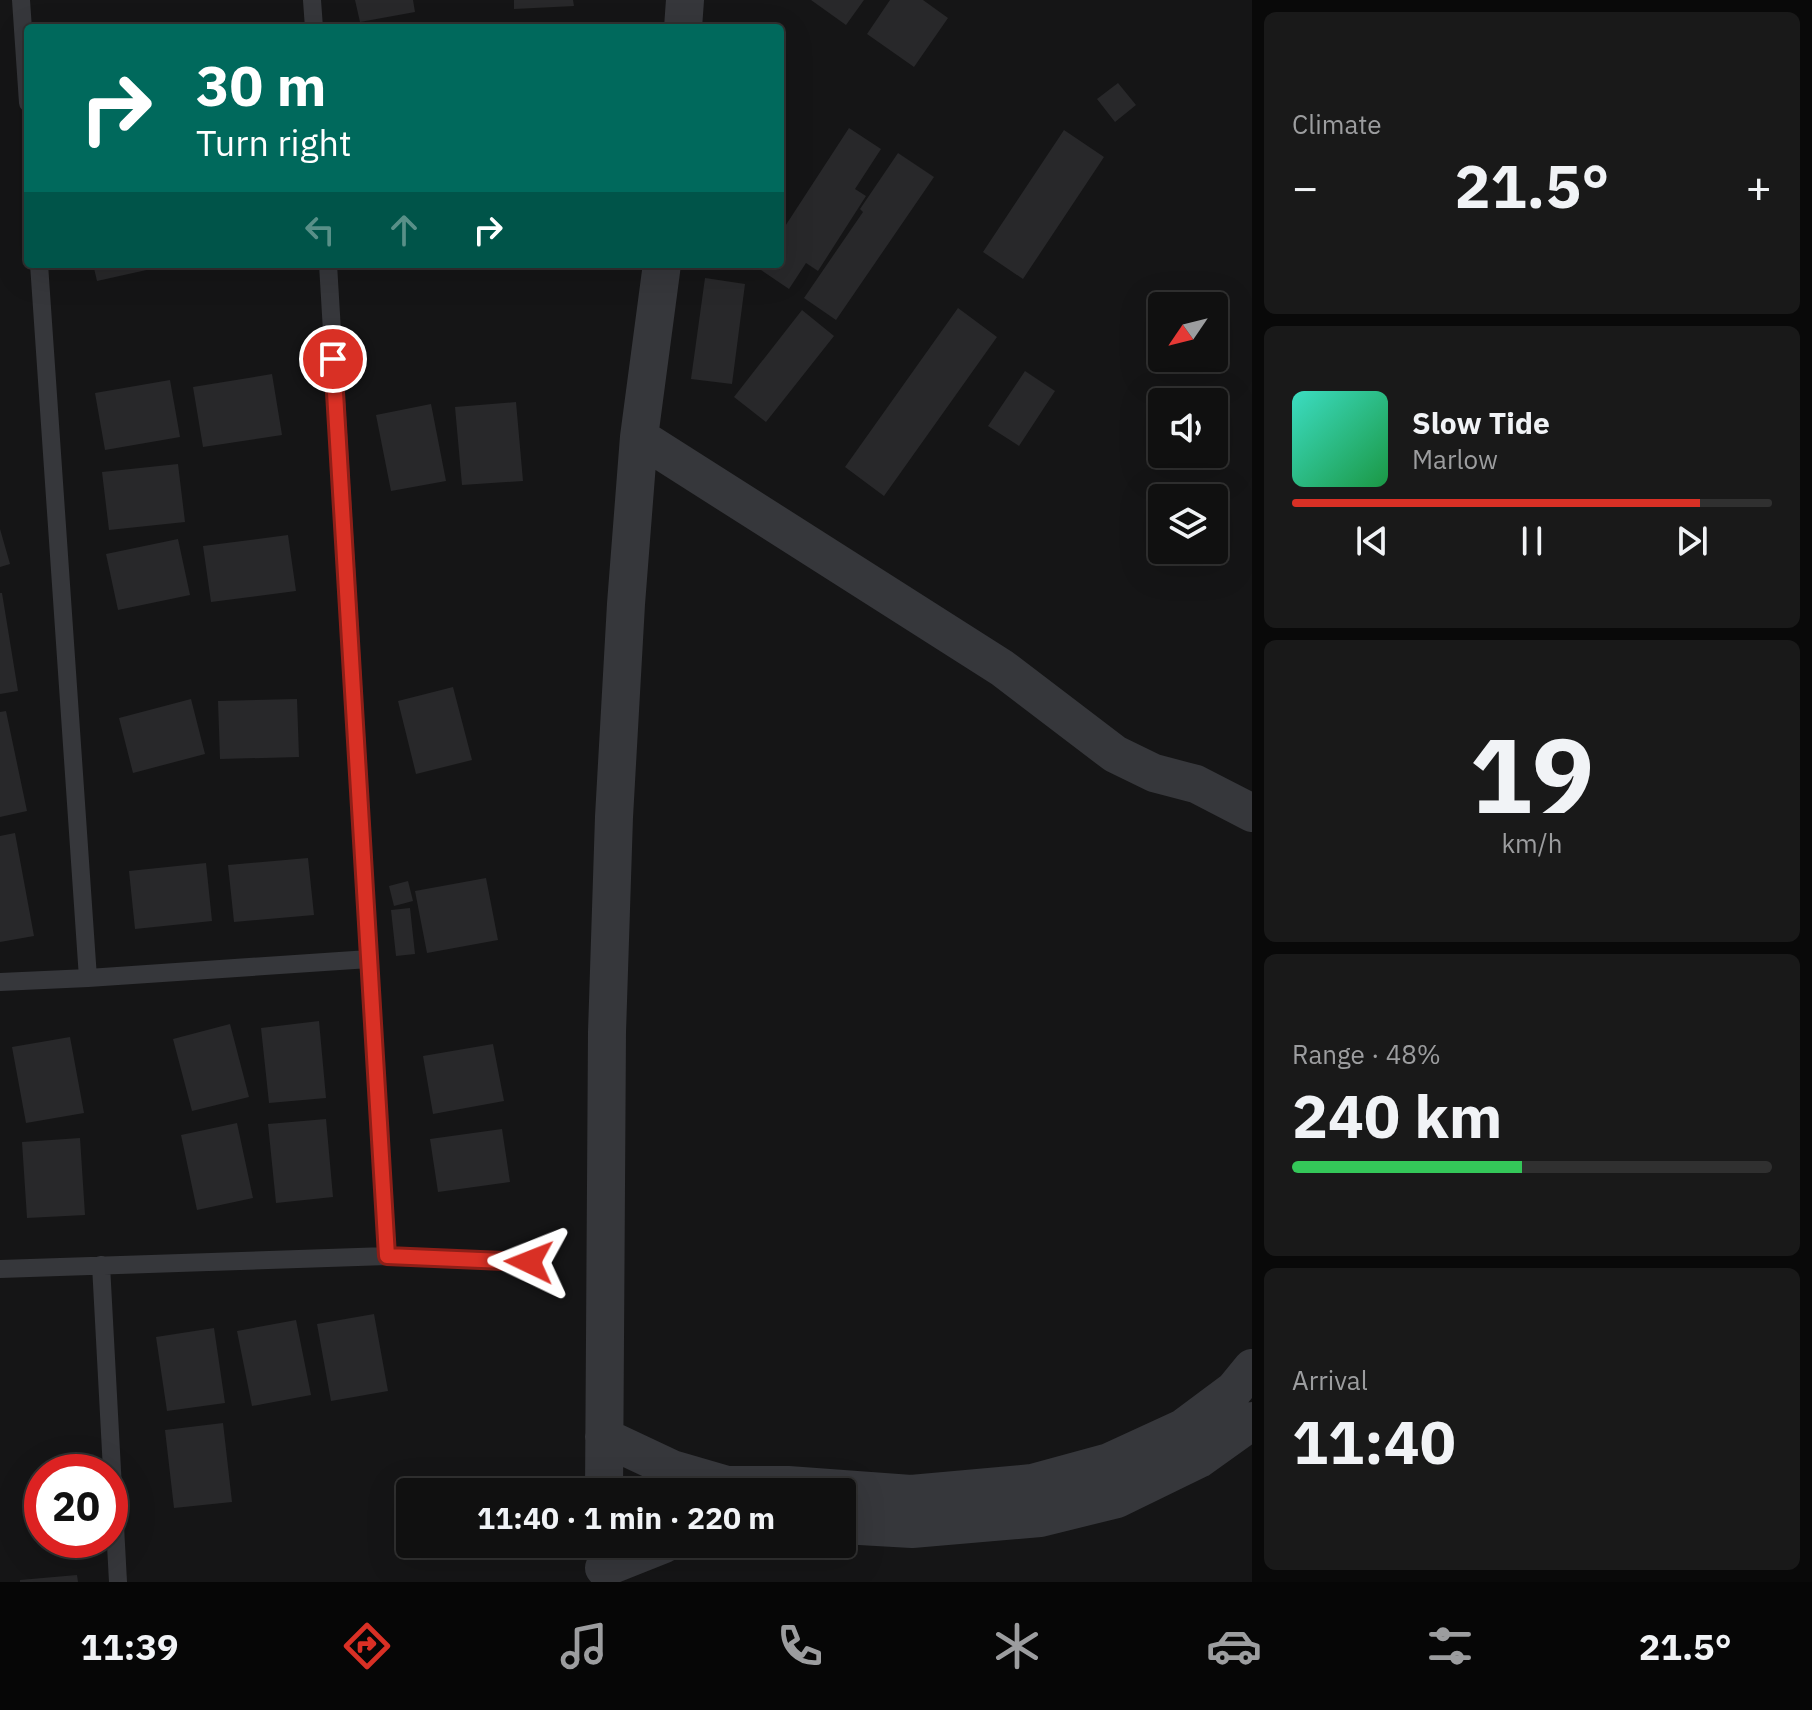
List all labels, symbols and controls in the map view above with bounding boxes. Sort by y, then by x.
text: 30 m [196,49,326,121]
icon: right [64,56,168,160]
text: Climate [1292,107,1382,141]
text: Turn right [196,119,352,166]
text: 21.5° [1455,146,1609,225]
text: − [1292,158,1318,215]
text: + [1746,158,1772,215]
icon: left [298,208,342,252]
icon: ahead [382,208,426,252]
icon: right [466,208,510,252]
north arrow [1148,292,1228,372]
map controls [1148,292,1228,564]
pin [299,325,367,393]
icon: arrive [311,337,355,381]
button: sound [1148,388,1228,468]
text: Slow Tide [1412,403,1550,442]
text: Marlow [1412,442,1498,476]
button: layers [1148,484,1228,564]
icon: previous [1350,519,1394,563]
icon: pause [1510,519,1554,563]
icon: next [1670,519,1714,563]
text: 19 [1470,706,1594,842]
text: km/h [1501,826,1563,860]
text: Range · 48% [1292,1037,1441,1071]
text: 240 km [1292,1076,1502,1155]
position arrow [487,1220,571,1304]
text: Arrival [1292,1363,1368,1397]
text: 11:40 [1292,1402,1456,1481]
speed limit sign: 20 [24,1454,128,1558]
text: 11:40 · 1 min · 220 m [477,1498,775,1537]
icon: directions [339,1618,395,1674]
icon: music [556,1618,612,1674]
icon: phone [772,1618,828,1674]
icon: climate [989,1618,1045,1674]
icon: car [1206,1618,1262,1674]
icon: filters [1422,1618,1478,1674]
text: 11:39 [80,1623,179,1670]
text: 21.5° [1639,1623,1732,1670]

